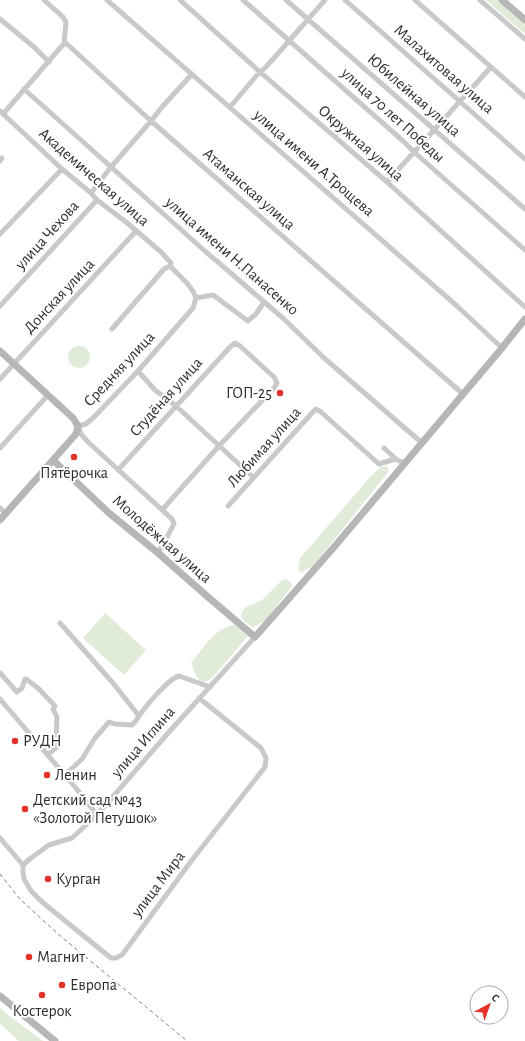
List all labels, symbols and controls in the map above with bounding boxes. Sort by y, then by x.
street label: Малахитовая улица [390,22,497,117]
street label: Юбилейная улица [364,50,464,140]
street label: улица 70 лет Победы [337,64,448,166]
street label: Окружная улица [315,102,407,185]
street label: улица имени А.Трощева [249,106,377,220]
street label: Академическая улица [35,125,152,230]
street label: Атаманская улица [199,145,298,234]
street label: улица имени Н.Панасенко [161,193,302,319]
street label: улица Чехова [11,198,83,274]
street label: Донская улица [21,256,98,337]
street label: Средняя улица [80,328,158,410]
street label: Студёная улица [127,354,206,440]
place label: ГОП-25 [226,385,272,401]
marker: ГОП-25 [275,388,285,398]
street label: Любимая улица [224,404,305,491]
marker: Пятёрочка [69,452,79,462]
place label: Пятёрочка [40,465,108,481]
street label: Молодёжная улица [109,492,214,587]
street label: улица Иглина [107,704,179,782]
place label: РУДН [23,733,62,749]
marker: РУДН [10,736,20,746]
place label: Ленин [55,767,97,783]
marker: Ленин [42,770,52,780]
place label: Детский сад №43 «Золотой Петушок» [33,792,157,827]
marker: Детский сад №43 «Золотой Петушок» [20,804,30,814]
street label: улица Мира [128,848,189,921]
place label: Курган [56,871,101,888]
marker: Курган [43,874,53,884]
place label: Магнит [37,949,85,965]
marker: Магнит [24,952,34,962]
place label: Европа [70,977,117,993]
marker: Европа [57,980,67,990]
north arrow [469,985,509,1025]
marker: Костерок [37,990,47,1000]
text: С [489,992,501,1004]
place label: Костерок [12,1003,72,1019]

